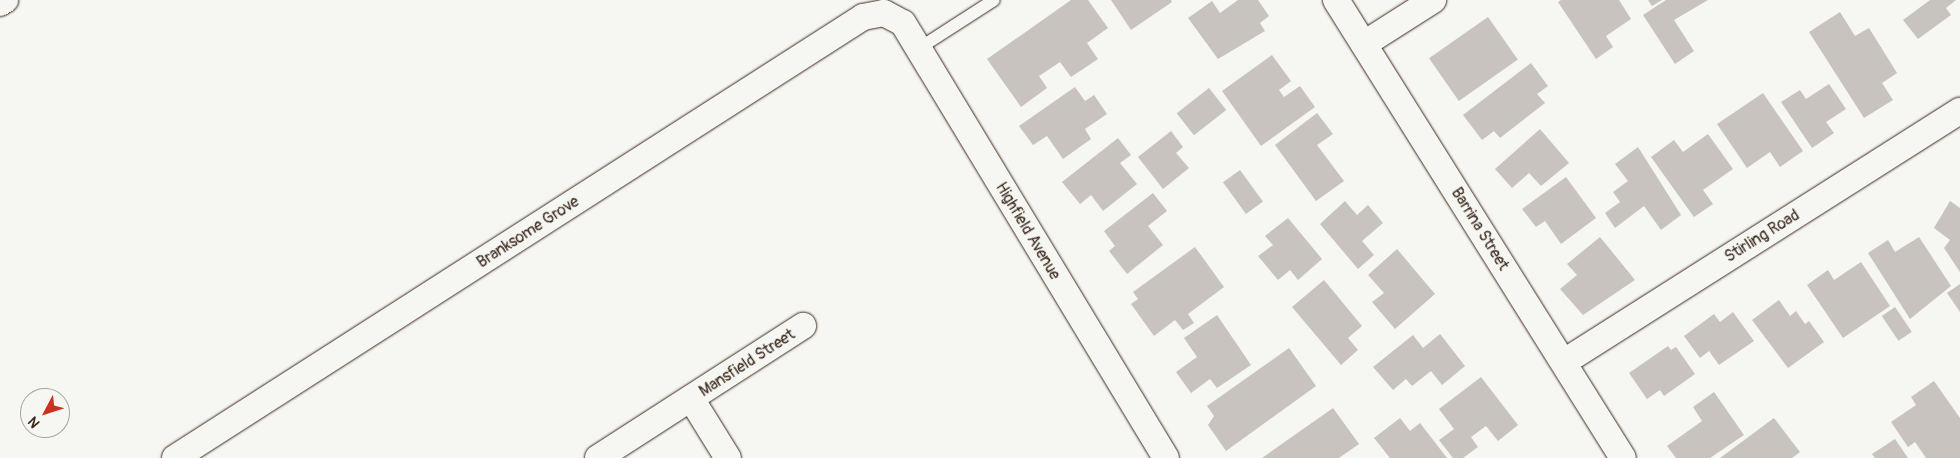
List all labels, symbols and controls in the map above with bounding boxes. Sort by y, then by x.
street label: Highfield Avenue [991,179,1065,283]
street label: Barrina Street [1447,184,1513,274]
street label: Branksome Grove [473,192,583,272]
street label: Stirling Road [1721,205,1803,267]
street label: Mansfield Street [696,325,798,401]
north arrow [20,388,70,438]
text: N [24,413,43,431]

